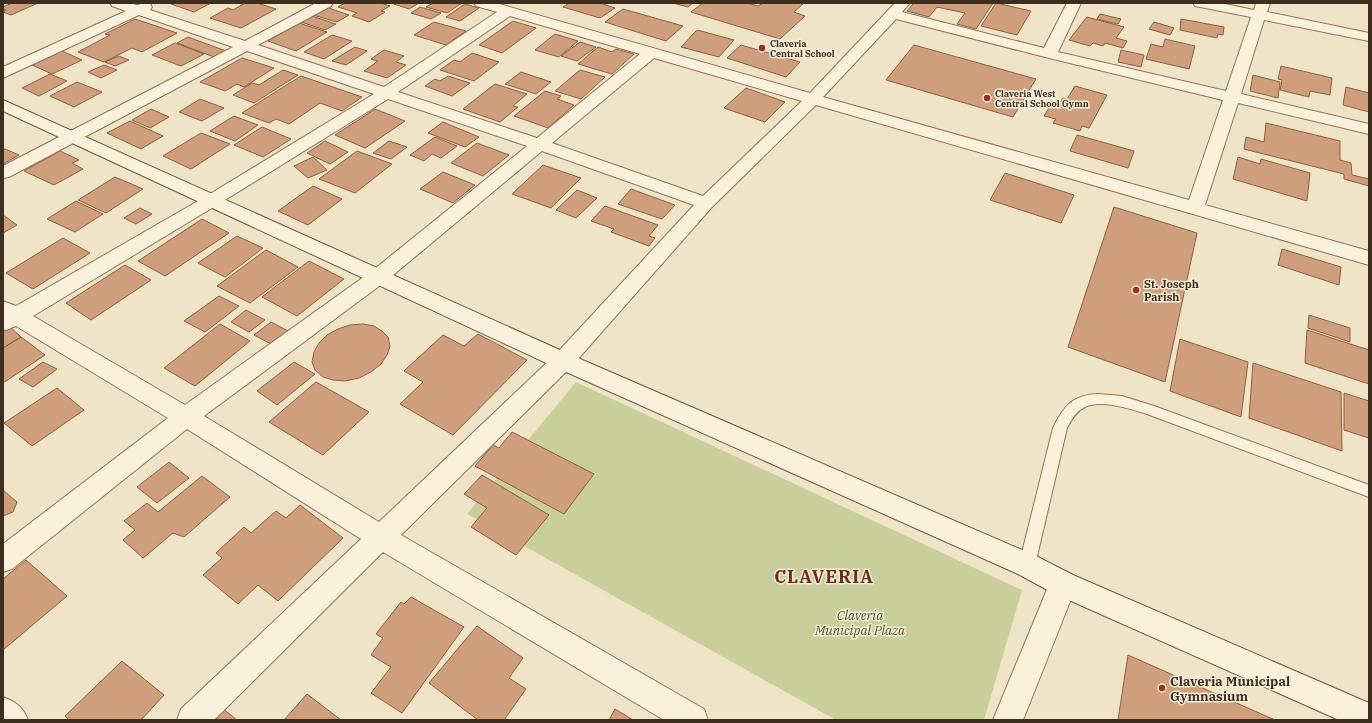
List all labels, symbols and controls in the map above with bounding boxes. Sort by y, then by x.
place label: Claveria Central School [770,38,835,59]
marker: Claveria Central School [757,43,767,53]
place label: Claveria West Central School Gymn [995,88,1089,109]
marker: Claveria West Central School Gymn [982,93,992,103]
place label: St. Joseph Parish [1144,277,1199,304]
marker: St. Joseph Parish [1131,285,1141,295]
district label: CLAVERIA [774,565,874,588]
park label: Claveria Municipal Plaza [814,607,905,639]
place label: Claveria Municipal Gymnasium [1170,673,1290,705]
marker: Claveria Municipal Gymnasium [1157,683,1167,693]

